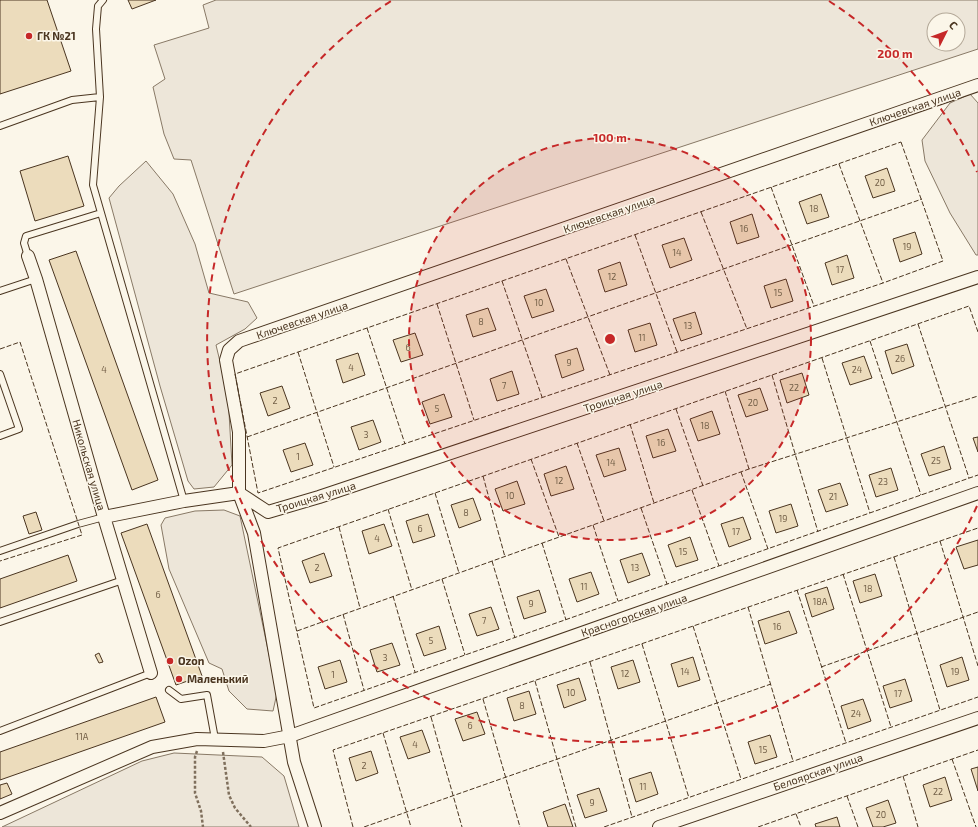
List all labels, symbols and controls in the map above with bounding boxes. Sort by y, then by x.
north arrow [926,12,966,52]
text: С [947,18,961,32]
place label: ГК №21 [37,29,76,42]
marker: ГК №21 [24,31,34,41]
text: 200 m [877,46,913,60]
street label: Ключевская улица [867,85,963,129]
text: 100 m [593,130,627,144]
house number: 20 [875,177,885,188]
street label: Ключевская улица [561,192,657,236]
house number: 18 [809,203,819,214]
house number: 16 [740,223,748,234]
house number: 19 [903,241,911,252]
house number: 14 [672,247,682,258]
house number: 17 [836,264,844,275]
house number: 12 [608,271,616,282]
house number: 15 [774,287,782,298]
house number: 10 [534,297,544,308]
street label: Ключевская улица [254,298,350,342]
house number: 8 [478,316,484,327]
house number: 13 [684,320,692,331]
centre of rings [603,332,617,346]
house number: 11 [638,332,646,343]
house number: 6 [405,342,411,353]
house number: 26 [895,353,905,364]
house number: 9 [566,357,572,368]
house number: 4 [348,362,354,373]
house number: 4 [101,364,107,375]
house number: 24 [852,364,863,375]
street label: Троицкая улица [582,377,664,415]
house number: 7 [502,380,507,391]
house number: 22 [789,382,799,393]
house number: 2 [272,395,278,406]
house number: 20 [748,397,758,408]
house number: 5 [435,403,440,414]
street label: Никольская улица [69,418,109,512]
house number: 18 [700,420,710,431]
house number: 3 [363,429,369,440]
house number: 16 [657,437,665,448]
house number: 1 [296,451,300,462]
house number: 25 [931,455,941,466]
house number: 14 [606,457,616,468]
house number: 12 [555,475,563,486]
house number: 23 [878,476,888,487]
street label: Троицкая улица [275,478,357,516]
house number: 10 [505,490,515,501]
house number: 21 [829,491,837,502]
house number: 8 [463,507,469,518]
house number: 19 [779,513,787,524]
house number: 6 [417,523,423,534]
house number: 17 [732,526,740,537]
house number: 4 [374,533,380,544]
house number: 15 [679,546,687,557]
house number: 2 [314,562,320,573]
house number: 13 [631,562,639,573]
house number: 11 [580,581,588,592]
house number: 18 [863,583,873,594]
house number: 6 [155,589,161,600]
street label: Красногорская улица [579,590,689,640]
house number: 18А [813,596,828,607]
house number: 9 [528,598,534,609]
house number: 7 [482,615,487,626]
house number: 16 [773,621,781,632]
house number: 5 [429,635,434,646]
house number: 3 [382,652,388,663]
place label: Ozon [178,654,204,667]
marker: Ozon [165,656,175,666]
house number: 14 [680,666,690,677]
house number: 19 [951,666,959,677]
house number: 12 [621,668,629,679]
house number: 1 [331,669,335,680]
place label: Маленький [187,672,249,685]
marker: Маленький [174,674,184,684]
house number: 10 [566,687,576,698]
house number: 17 [894,688,902,699]
house number: 8 [519,700,525,711]
house number: 24 [851,708,862,719]
house number: 6 [467,720,473,731]
house number: 11А [76,731,89,742]
house number: 4 [412,739,418,750]
house number: 15 [759,744,767,755]
street label: Белоярская улица [771,750,865,794]
house number: 2 [361,760,367,771]
house number: 11 [639,781,647,792]
house number: 22 [933,786,943,797]
house number: 9 [589,797,595,808]
house number: 20 [876,809,886,820]

